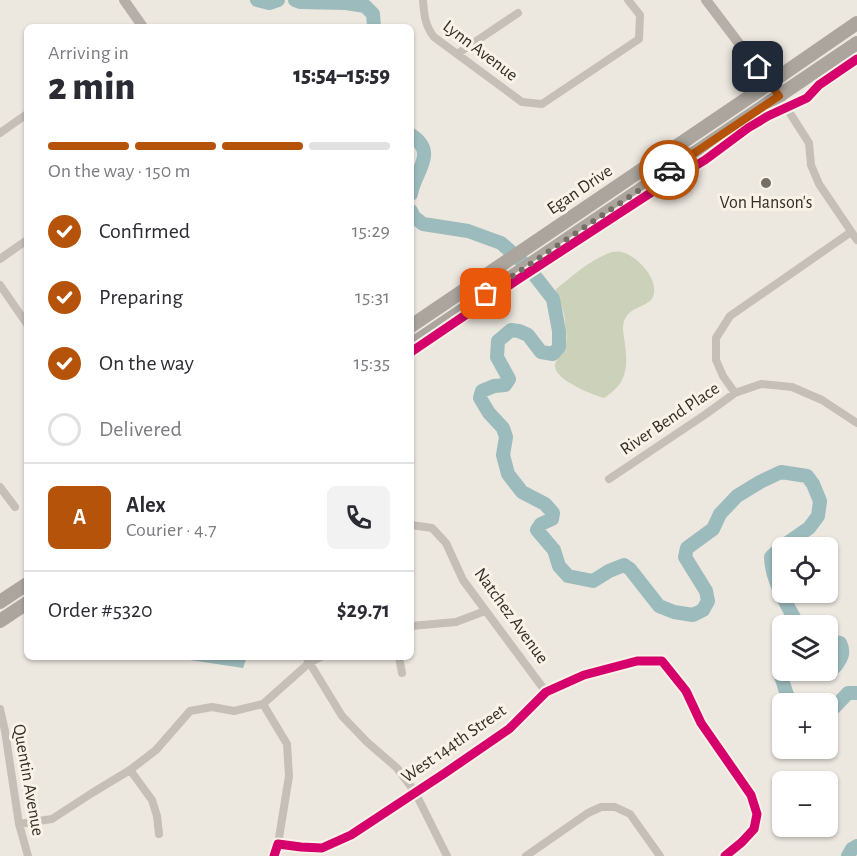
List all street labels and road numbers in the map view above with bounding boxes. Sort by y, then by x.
street label: Lynn Avenue [439,17,521,85]
street label: Egan Drive [544,162,616,218]
street label: River Bend Place [617,379,723,459]
street label: Natchez Avenue [470,565,552,667]
street label: West 144th Street [398,701,510,787]
street label: Quentin Avenue [9,723,47,837]

